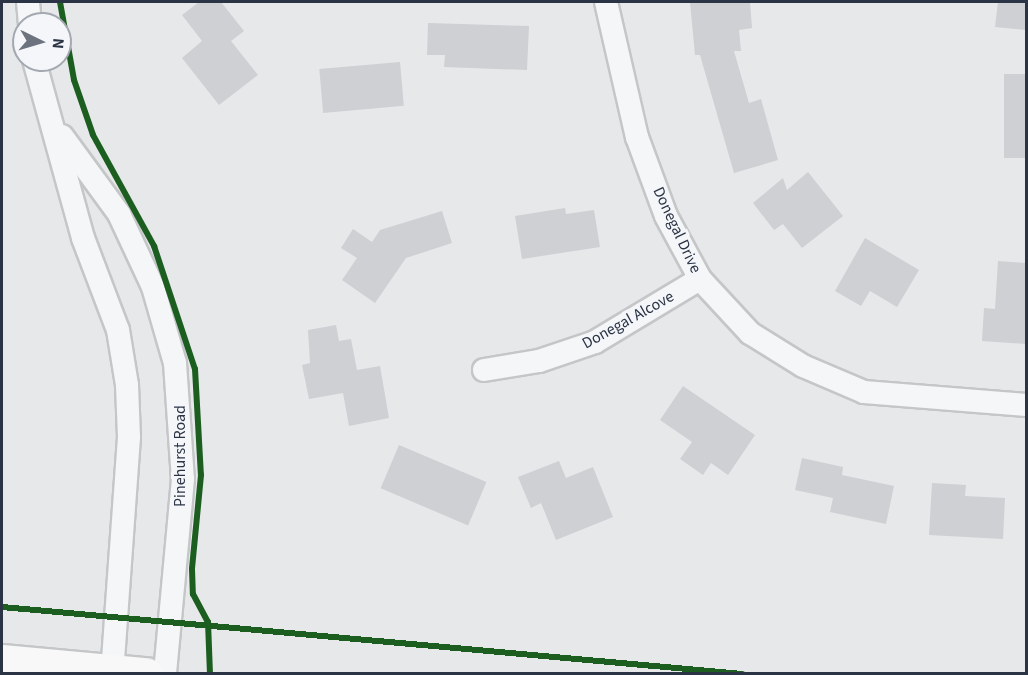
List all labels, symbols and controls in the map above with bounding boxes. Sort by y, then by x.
north arrow [12,12,72,72]
text: N [47,37,69,50]
street label: Donegal Drive [649,184,705,276]
street label: Donegal Alcove [579,287,677,353]
street label: Pinehurst Road [170,405,190,507]

